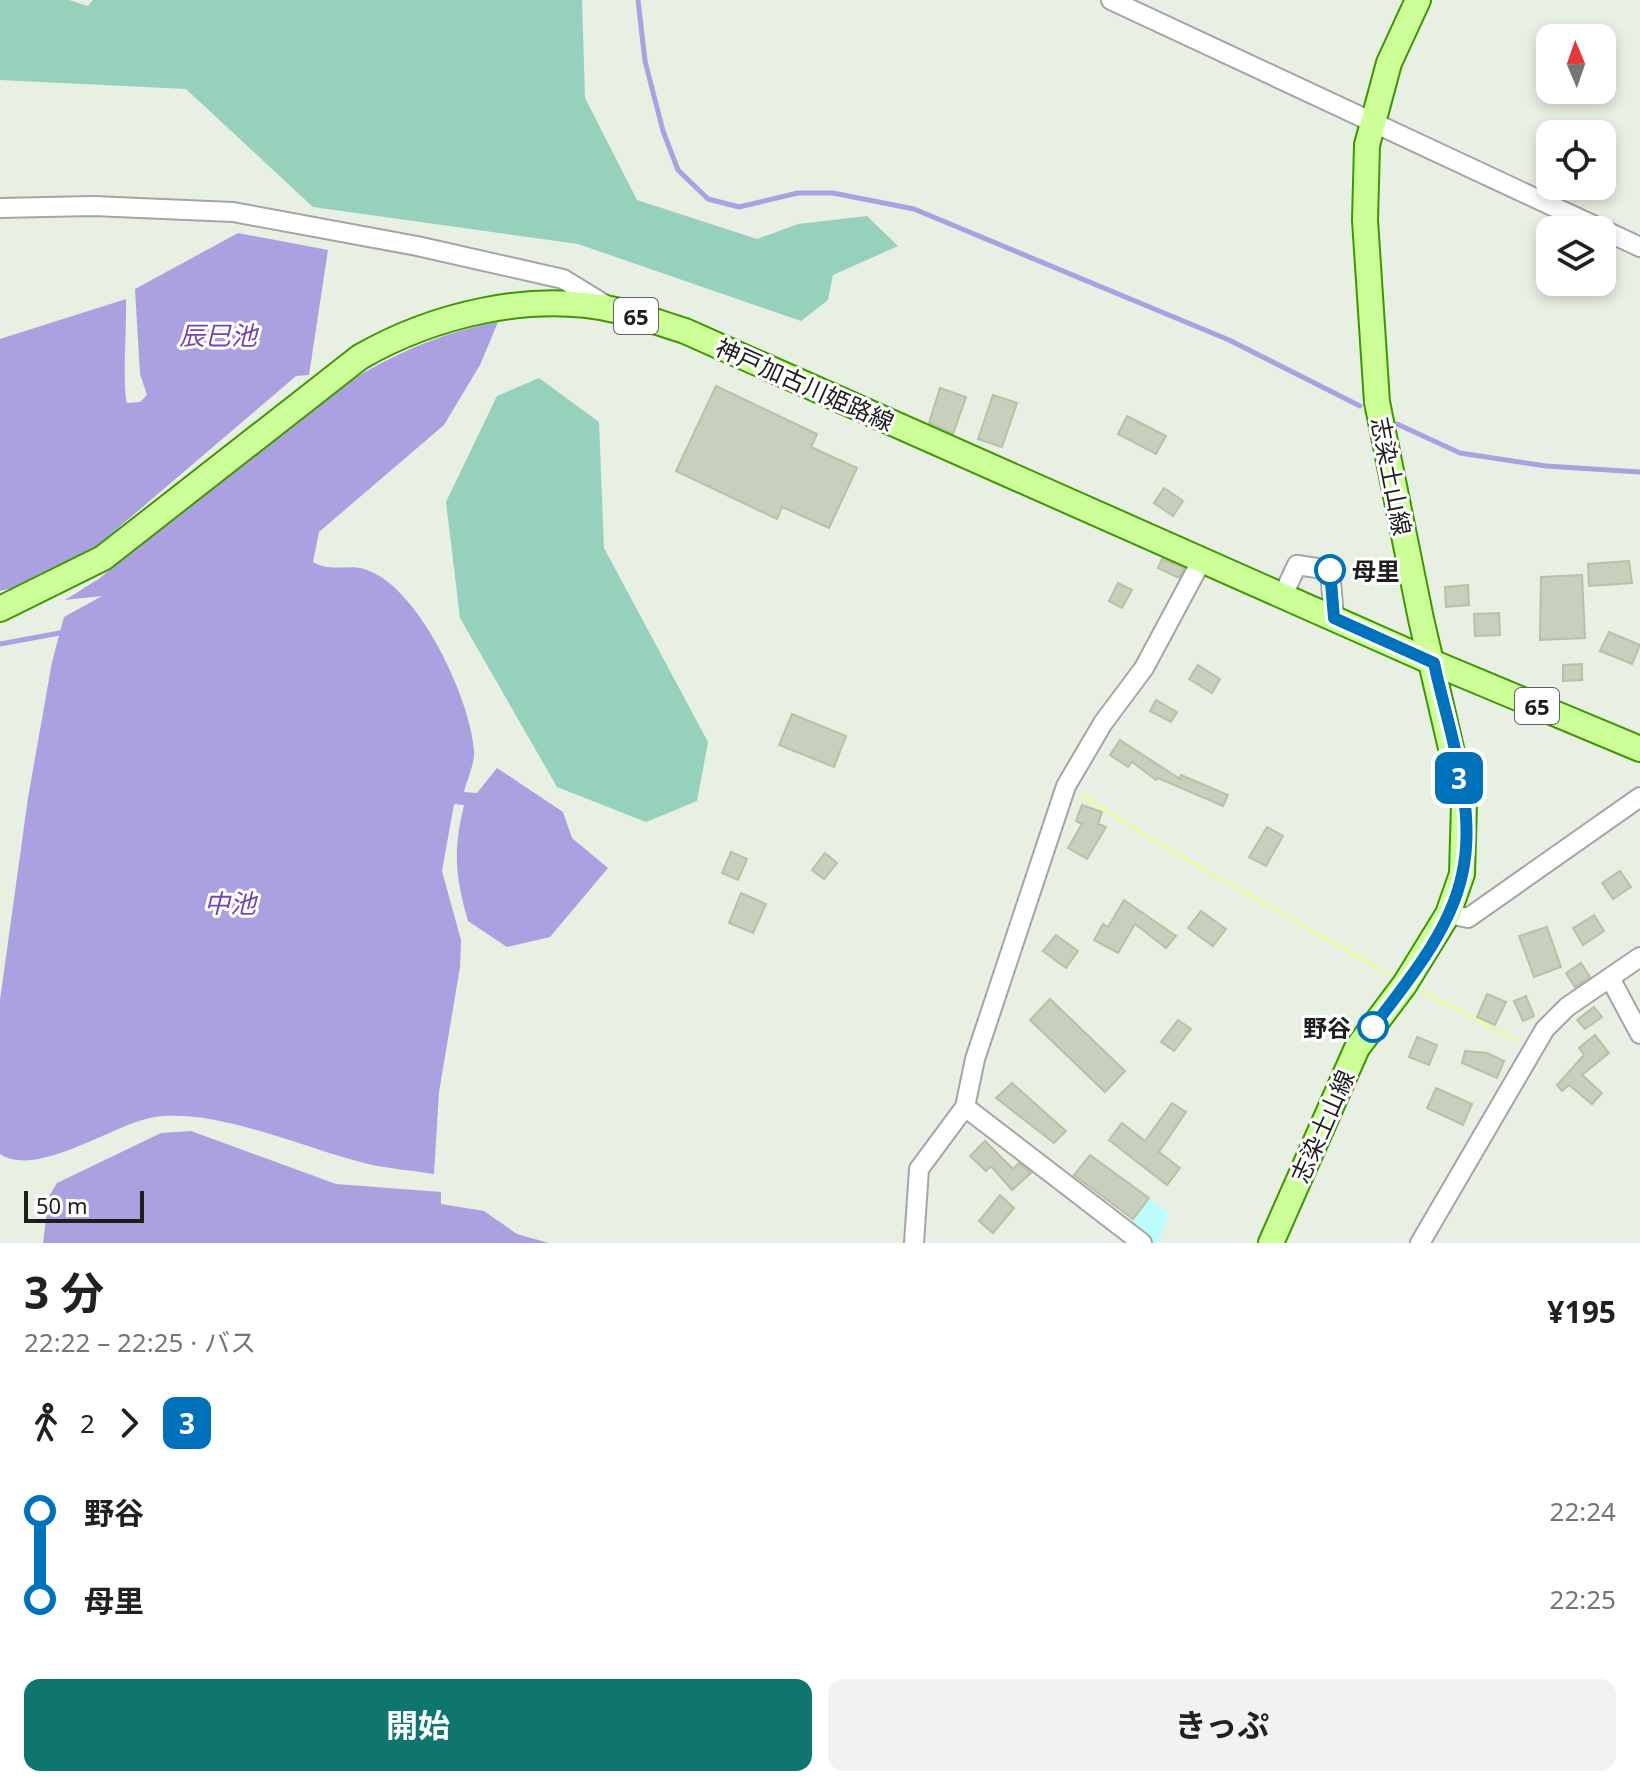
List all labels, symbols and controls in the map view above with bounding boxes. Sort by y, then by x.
north arrow [1536,24,1616,104]
map controls [1536,24,1616,296]
button: locate [1536,120,1616,200]
button: layers [1536,216,1616,296]
road number: 65 [614,298,658,334]
water label: 辰巳池 [179,317,260,353]
street label: 神戸加古川姫路線 [711,330,899,438]
street label: 志染土山線 [1364,414,1420,538]
place label: 母里 [1352,554,1400,587]
marker: 母里 [1315,555,1345,585]
road number: 65 [1515,688,1559,724]
line badge: 3 [1433,752,1485,804]
text: 3 [1451,759,1467,797]
water label: 中池 [204,885,259,921]
place label: 野谷 [1303,1011,1351,1044]
marker: 野谷 [1358,1012,1388,1042]
street label: 志染土山線 [1283,1064,1361,1188]
scale bar [24,1187,144,1223]
text: 50 m [36,1190,87,1220]
text: 3 分 [24,1262,105,1322]
text: ¥195 [1547,1291,1616,1332]
text: 22:22 – 22:25 · バス [24,1324,256,1360]
icon: walk [24,1401,68,1445]
icon: forward [107,1401,151,1445]
text: 3 [179,1404,195,1442]
text: 2 [80,1405,95,1441]
text: 野谷 [84,1492,144,1533]
text: 22:24 [1550,1493,1616,1529]
text: 母里 [84,1580,144,1621]
text: 22:25 [1550,1581,1616,1617]
button: 開始 [24,1679,812,1771]
button: きっぷ [828,1679,1616,1771]

